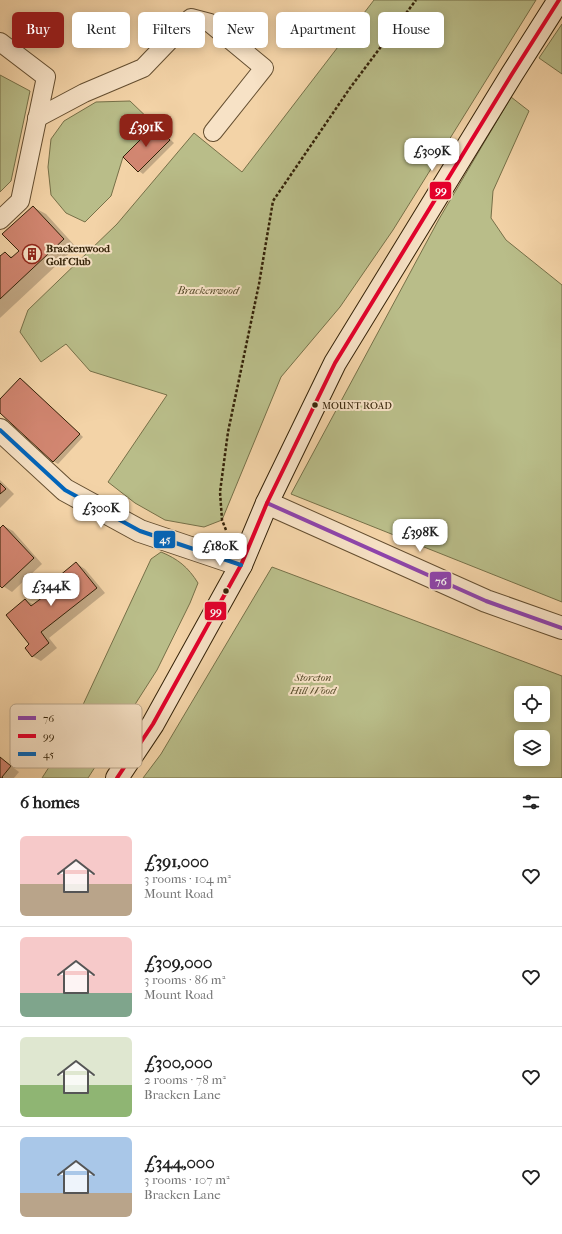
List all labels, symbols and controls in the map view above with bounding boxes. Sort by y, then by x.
chip: Buy [12,12,64,48]
chip: Rent [72,12,130,48]
chip: Filters [138,12,205,48]
chip: New [213,12,268,48]
chip: Apartment [276,12,370,48]
chip: House [378,12,444,48]
pin: £391K [118,114,174,148]
text: £391K [129,119,163,134]
pin: £309K [404,138,460,172]
text: £309K [413,143,451,158]
line badge: 99 [429,181,452,200]
text: 99 [434,184,447,197]
place label: Brackenwood Golf Club [46,242,111,268]
building icon: Brackenwood Golf Club [21,243,43,265]
park label: Brackenwood [177,284,240,297]
marker: MOUNT ROAD [310,400,320,410]
place label: MOUNT ROAD [322,400,392,412]
pin: £300K [73,495,129,529]
text: £300K [82,500,120,515]
pin: £398K [392,519,448,553]
text: £398K [402,524,438,539]
line badge: 45 [153,530,176,549]
text: 45 [159,533,171,546]
pin: £180K [192,533,248,567]
text: £180K [202,538,238,553]
line badge: 76 [429,571,452,590]
pin: £344K [23,573,79,607]
text: 76 [434,575,448,588]
text: £344K [32,578,70,593]
unlabelled marker [221,586,231,596]
line badge: 99 [204,601,227,621]
text: 99 [209,605,222,618]
park label: Storeton Hill Wood [289,671,337,697]
map controls [514,686,550,766]
button: locate [514,686,550,722]
legend [10,704,142,768]
text: 76 [43,712,54,725]
text: 99 [43,730,55,743]
button: layers [514,730,550,766]
text: 45 [43,748,54,761]
icon: filters [520,791,542,813]
text: 6 homes [20,792,80,812]
text: £391,000 [144,851,209,871]
icon: home [52,852,100,900]
icon: heart [520,865,542,887]
text: 3 rooms · 104 m² [144,871,231,886]
text: Mount Road [144,886,213,901]
text: £309,000 [144,952,212,972]
icon: home [52,953,100,1001]
icon: heart [520,966,542,988]
text: 3 rooms · 86 m² [144,972,225,987]
text: Mount Road [144,987,213,1002]
text: £300,000 [144,1052,213,1072]
icon: home [52,1053,100,1101]
icon: heart [520,1066,542,1088]
text: 2 rooms · 78 m² [144,1072,226,1087]
text: Bracken Lane [144,1087,221,1102]
text: £344,000 [144,1152,215,1172]
icon: home [52,1153,100,1201]
icon: heart [520,1166,542,1188]
text: 3 rooms · 107 m² [144,1172,230,1187]
text: Bracken Lane [144,1187,221,1202]

